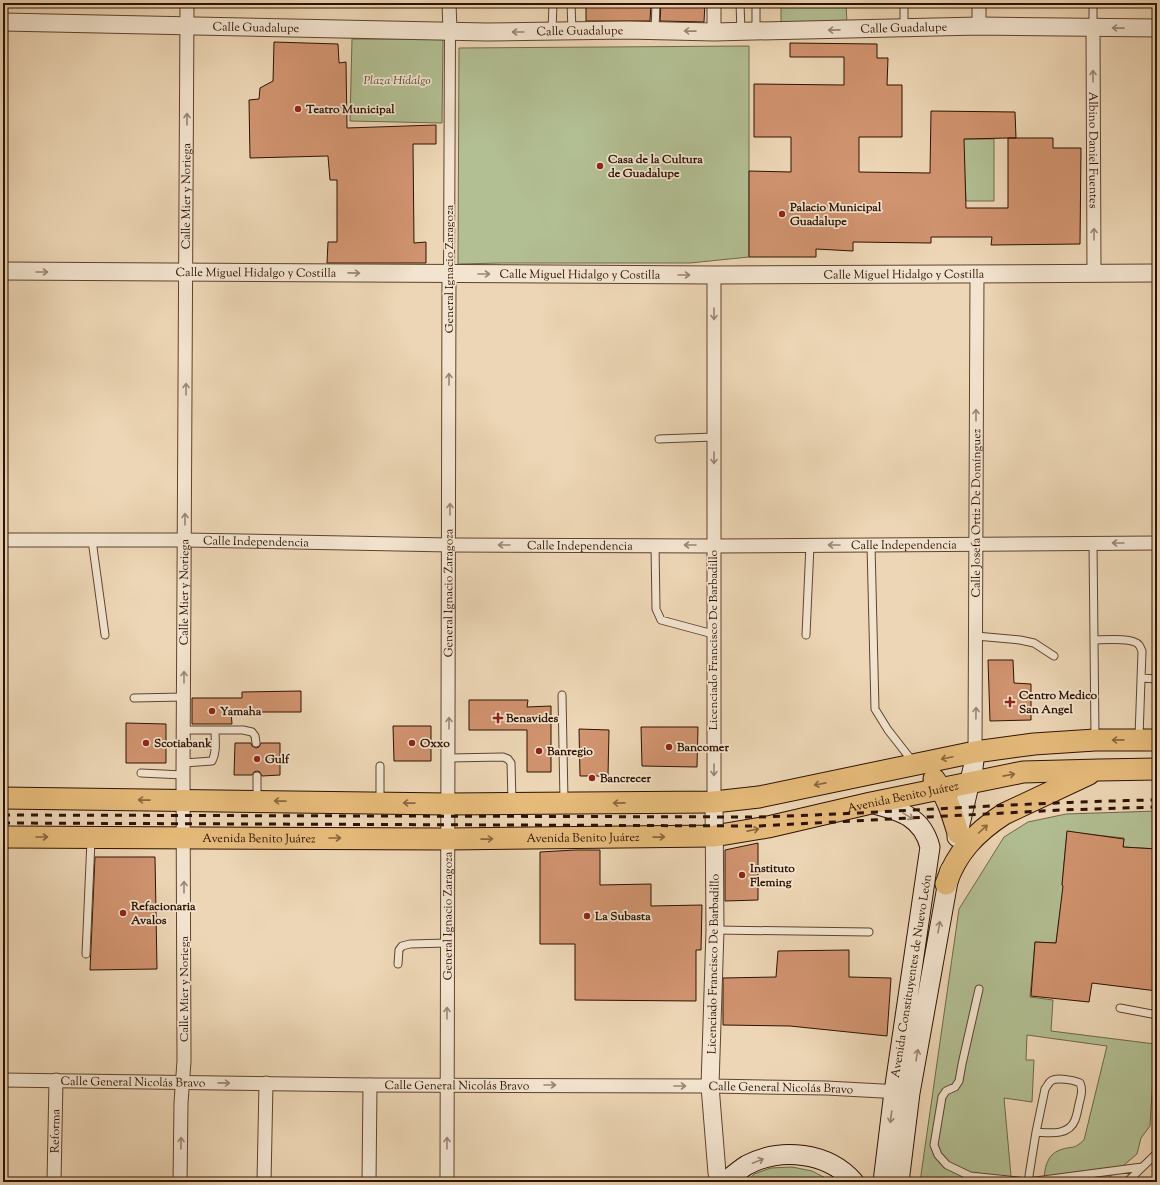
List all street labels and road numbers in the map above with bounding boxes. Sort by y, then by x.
street label: Calle Guadalupe [212,18,300,38]
street label: Calle Guadalupe [860,19,948,39]
street label: Calle Guadalupe [536,22,624,41]
street label: Albino Daniel Fuentes [1083,92,1102,209]
street label: Calle Mier y Noriega [178,142,196,249]
street label: General Ignacio Zaragoza [441,204,459,333]
street label: Calle Miguel Hidalgo y Costilla [176,264,337,283]
street label: Calle Miguel Hidalgo y Costilla [500,266,661,285]
street label: Calle Miguel Hidalgo y Costilla [824,266,985,285]
street label: Calle Josefa Ortiz De Domínguez [968,428,986,597]
street label: General Ignacio Zaragoza [440,528,458,657]
street label: Calle Independencia [203,532,309,552]
street label: Calle Independencia [851,536,957,555]
street label: Calle Independencia [527,537,633,556]
street label: Calle Mier y Noriega [176,538,194,645]
street label: Licenciado Francisco De Barbadillo [705,549,723,730]
street label: Avenida Benito Juárez [846,777,961,818]
street label: Avenida Benito Juárez [526,829,640,848]
street label: Avenida Benito Juárez [202,830,316,848]
street label: General Ignacio Zaragoza [439,851,458,980]
street label: Licenciado Francisco De Barbadillo [703,873,725,1054]
street label: Avenida Constituyentes de Nuevo León [887,873,937,1079]
street label: Calle Mier y Noriega [176,935,194,1042]
street label: Calle General Nicolás Bravo [60,1073,206,1093]
street label: Calle General Nicolás Bravo [385,1077,530,1095]
street label: Calle General Nicolás Bravo [708,1078,854,1099]
street label: Reforma [47,1108,65,1153]

